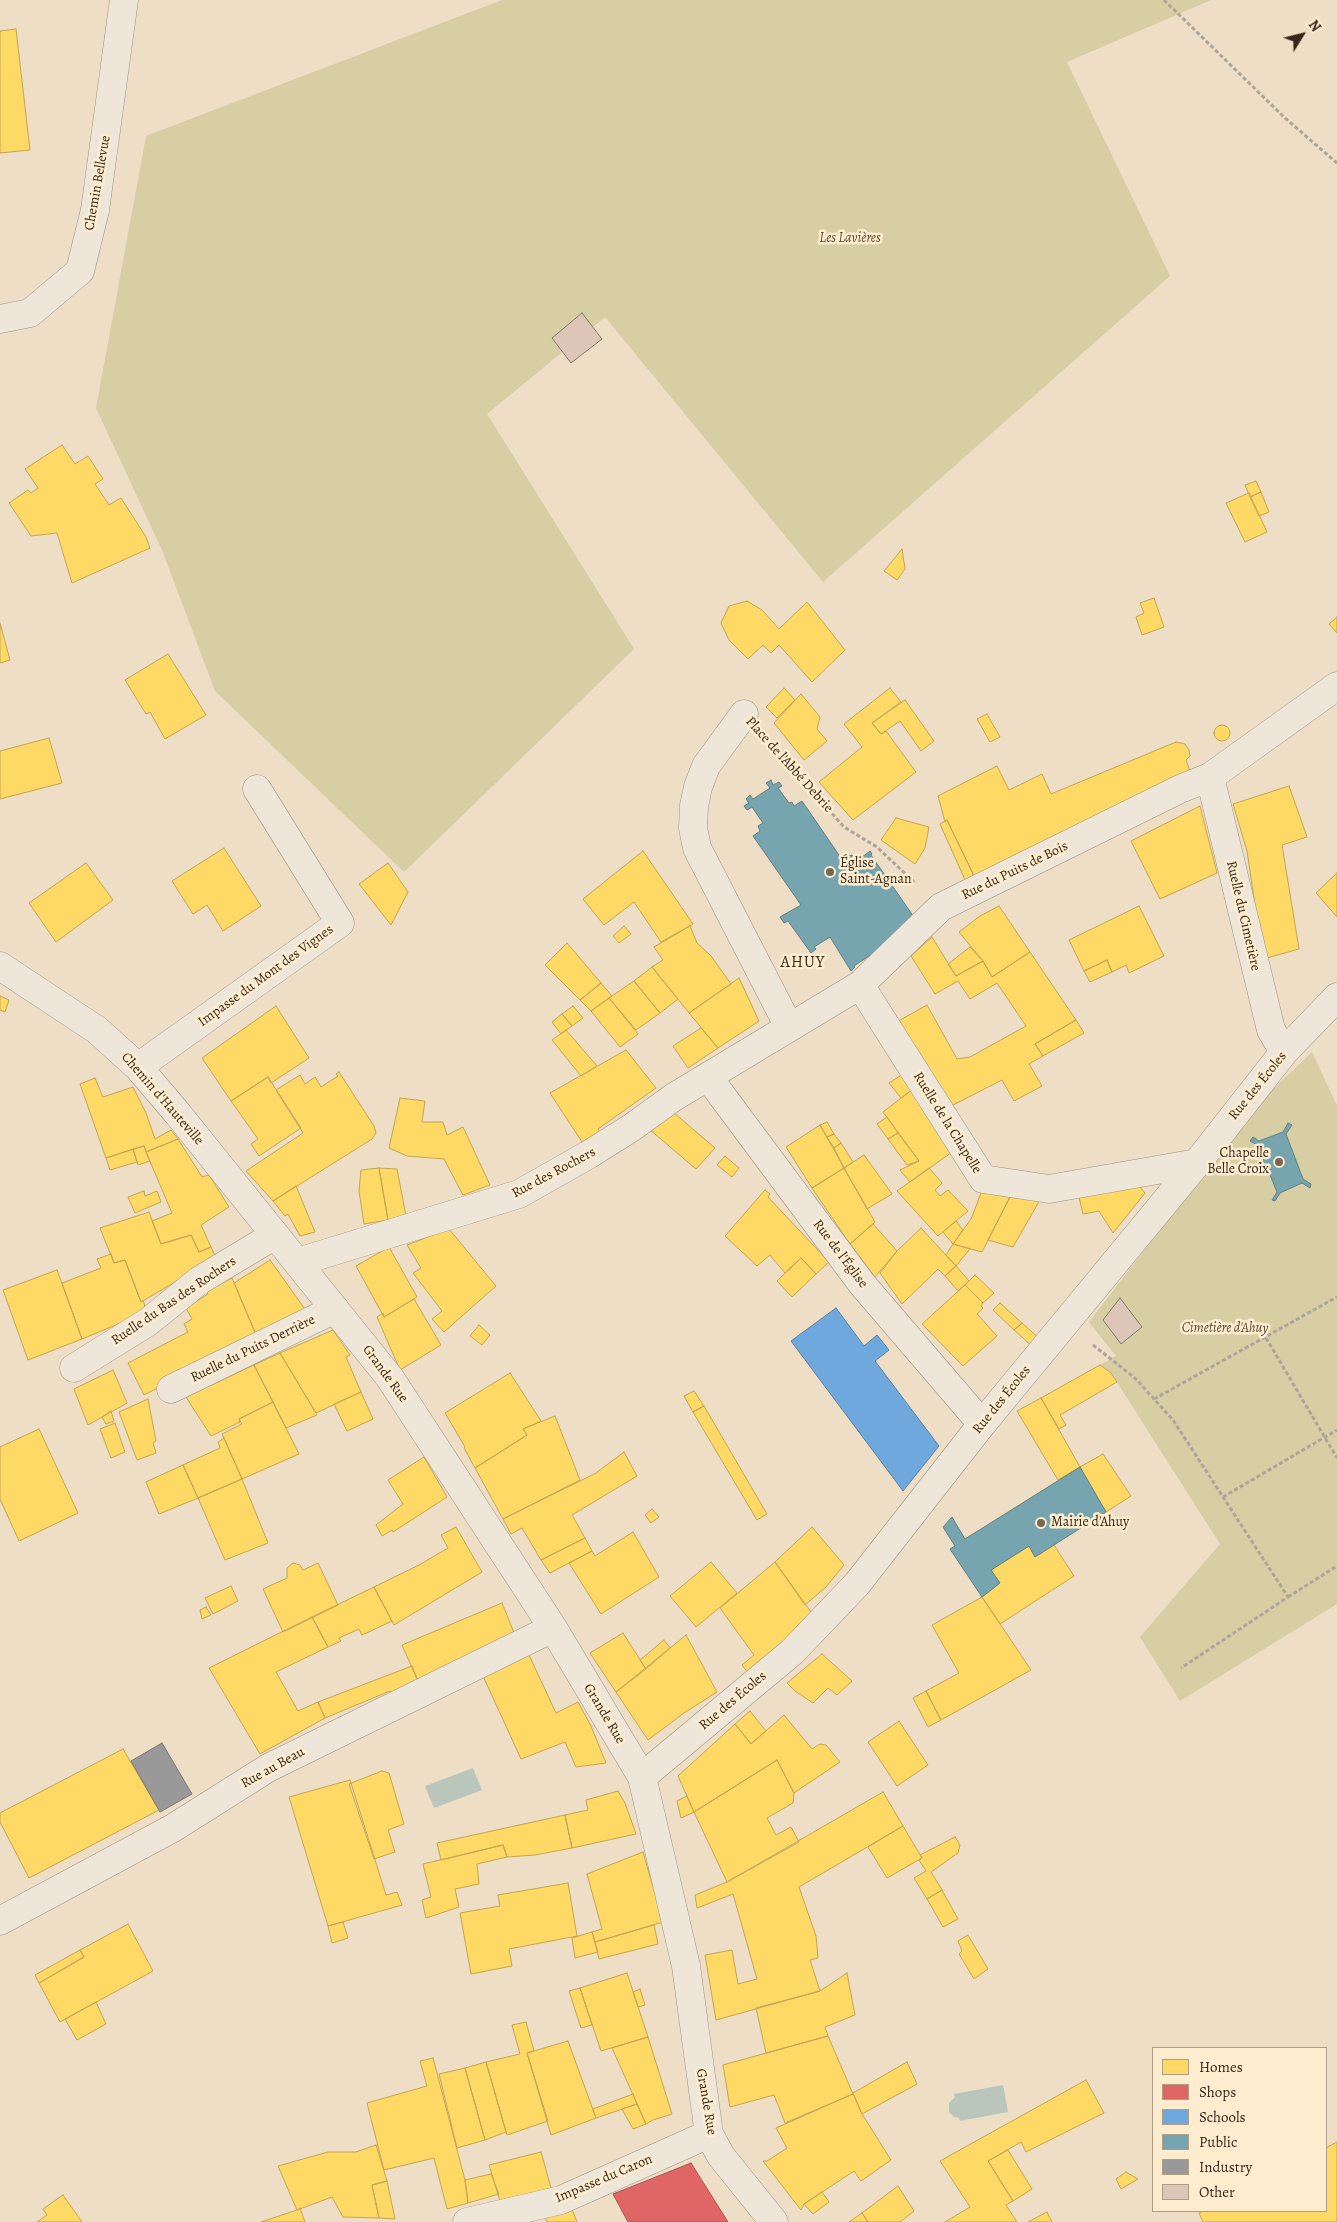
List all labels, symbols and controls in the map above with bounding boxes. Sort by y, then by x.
north arrow [1277,10,1327,60]
text: N [1304,16,1325,36]
street label: Chemin Bellevue [81,134,115,232]
park label: Les Lavières [819,231,881,247]
street label: Place de l'Abbé Debrie [741,714,837,816]
street label: Rue du Puits de Bois [959,838,1071,904]
place label: Église Saint-Agnan [840,856,912,889]
street label: Ruelle du Cimetière [1222,859,1264,973]
marker: Église Saint-Agnan [824,866,836,878]
street label: Impasse du Mont des Vignes [195,921,337,1031]
district label: AHUY [780,953,826,973]
street label: Chemin d'Hauteville [117,1049,207,1149]
street label: Rue des Écoles [1225,1049,1291,1123]
street label: Ruelle de la Chapelle [909,1069,985,1177]
street label: Rue des Rochers [509,1144,599,1202]
place label: Chapelle Belle Croix [1207,1146,1269,1178]
marker: Chapelle Belle Croix [1273,1156,1285,1168]
street label: Rue de l'Église [809,1217,871,1291]
street label: Ruelle du Bas des Rochers [108,1253,240,1349]
street label: Ruelle du Puits Derrière [188,1312,318,1386]
park label: Cimetière d'Ahuy [1182,1321,1268,1337]
street label: Grande Rue [359,1342,411,1406]
street label: Rue des Écoles [969,1363,1035,1437]
place label: Mairie d'Ahuy [1051,1515,1129,1531]
marker: Mairie d'Ahuy [1035,1517,1047,1529]
street label: Rue des Écoles [696,1668,770,1734]
street label: Grande Rue [580,1681,628,1747]
street label: Rue au Beau [238,1744,308,1792]
legend [1152,2047,1327,2212]
text: Homes [1199,2057,1243,2077]
street label: Grande Rue [692,2068,720,2136]
text: Shops [1199,2082,1236,2102]
text: Schools [1199,2107,1246,2127]
text: Public [1199,2132,1237,2152]
street label: Impasse du Caron [553,2151,655,2207]
text: Industry [1199,2157,1252,2177]
text: Other [1199,2182,1235,2202]

